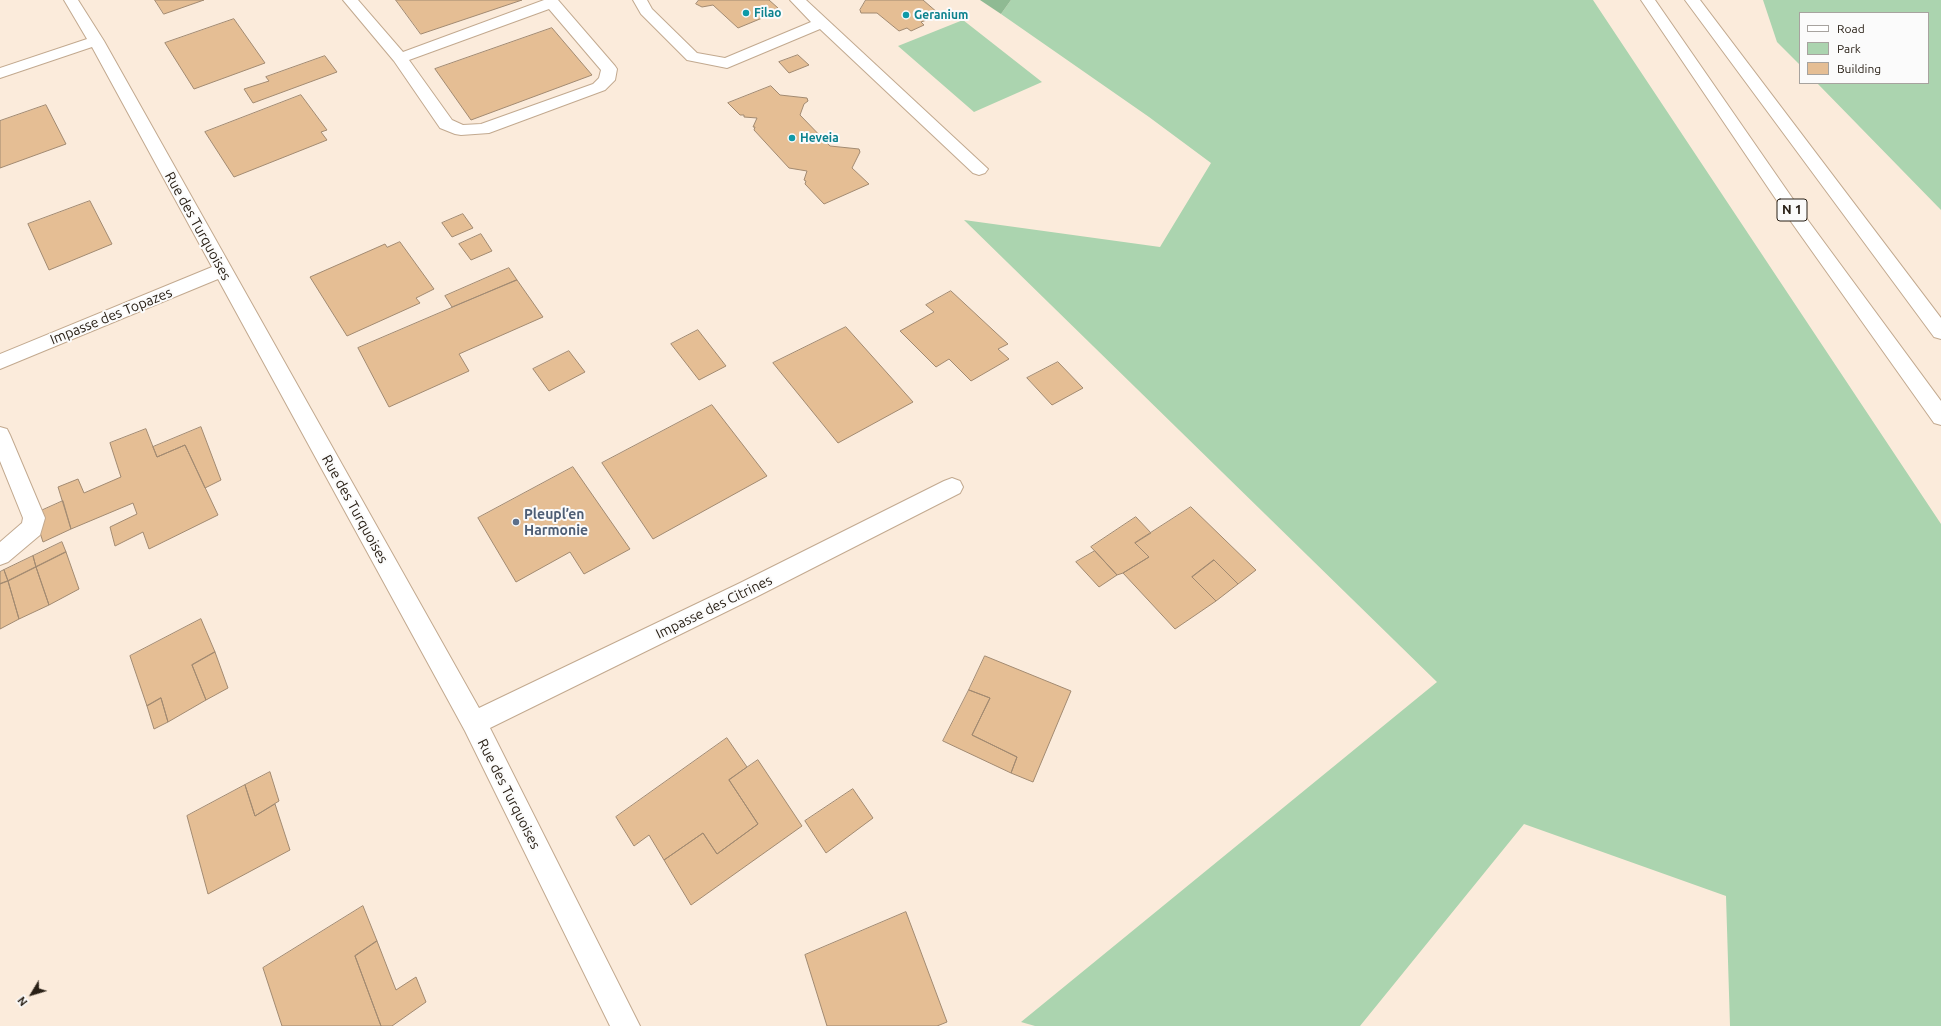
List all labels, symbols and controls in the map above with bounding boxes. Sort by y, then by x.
place label: Filao [754,6,782,20]
marker: Filao [741,8,751,18]
place label: Geranium [914,8,968,22]
marker: Geranium [901,10,911,20]
legend [1799,12,1929,84]
text: Road [1837,22,1865,35]
text: Park [1837,42,1861,55]
text: Building [1837,62,1881,75]
place label: Heveia [800,131,839,145]
marker: Heveia [787,133,797,143]
street label: Rue des Turquoises [161,169,235,283]
road number: N 1 [1777,199,1807,221]
street label: Impasse des Topazes [48,284,174,348]
street label: Rue des Turquoises [318,452,392,566]
place label: Pleupl’en Harmonie [524,506,588,538]
marker: Pleupl’en Harmonie [511,517,521,527]
street label: Impasse des Citrines [653,572,775,642]
street label: Rue des Turquoises [474,736,544,852]
north arrow [12,974,52,1014]
text: N [15,994,30,1008]

